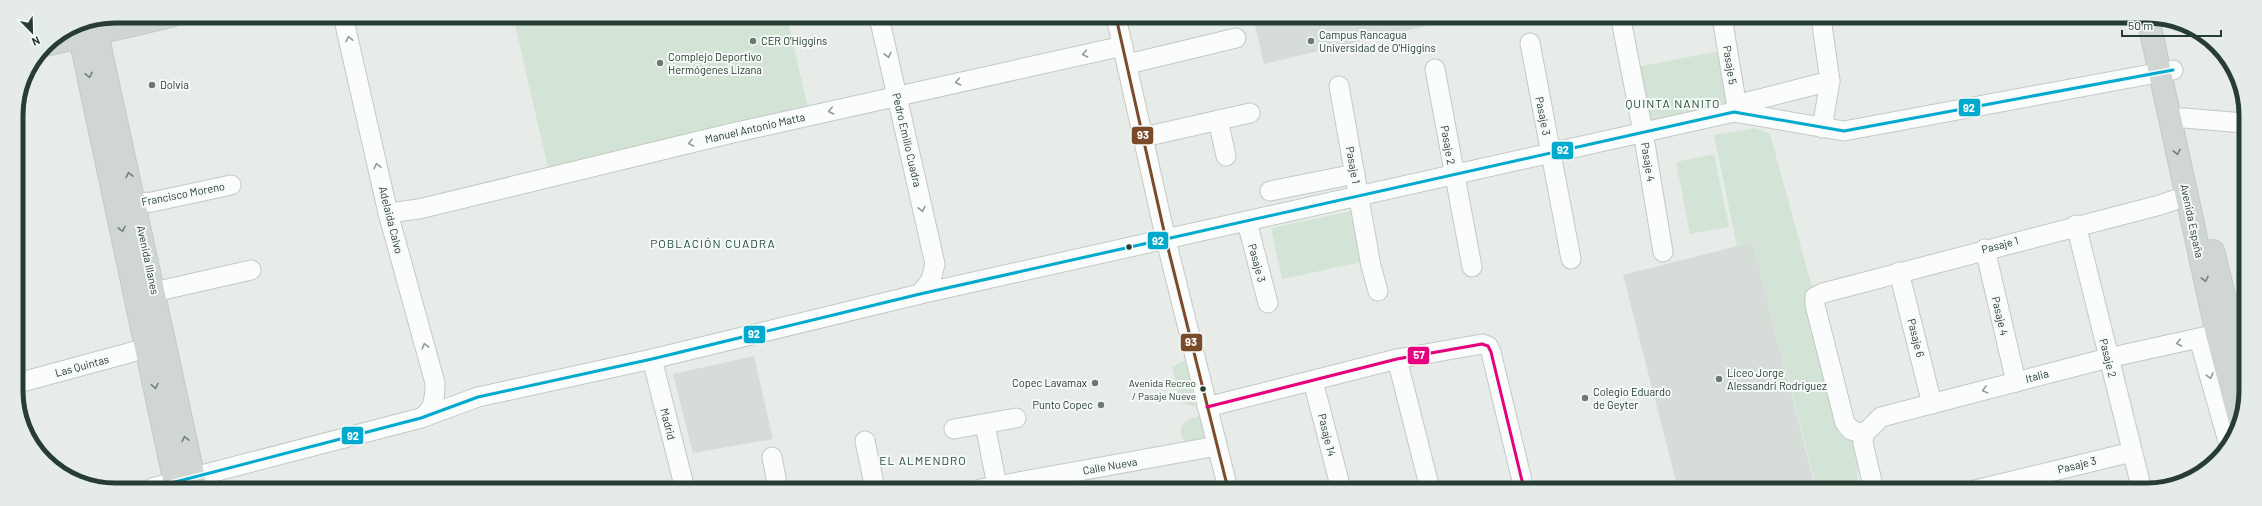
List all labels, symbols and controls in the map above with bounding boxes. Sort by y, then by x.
north arrow [12,12,52,52]
scale bar [2122,12,2221,38]
text: 50 m [2128,18,2153,32]
place label: Campus Rancagua Universidad de O'Higgins [1319,28,1436,54]
text: N [30,34,42,49]
place label: CER O'Higgins [761,34,827,47]
one-way arrow [345,36,353,42]
marker: CER O'Higgins [748,36,758,46]
marker: Campus Rancagua Universidad de O'Higgins [1306,36,1316,46]
street label: Pasaje 5 [1721,44,1740,86]
one-way arrow [1082,49,1088,57]
place label: Complejo Deportivo Hermógenes Lizana [668,50,762,76]
one-way arrow [883,51,892,58]
marker: Complejo Deportivo Hermógenes Lizana [655,58,665,68]
one-way arrow [84,72,92,78]
one-way arrow [955,77,961,85]
place label: Dolvia [160,78,189,91]
marker: Dolvia [147,80,157,90]
street label: Pedro Emilio Cuadra [890,92,925,188]
street label: Pasaje 3 [1533,95,1554,137]
district label: QUINTA NANITO [1625,96,1721,110]
line badge: 92 [1958,98,1981,117]
text: 92 [1963,101,1975,114]
one-way arrow [828,106,834,114]
street label: Manuel Antonio Matta [704,110,806,145]
street label: Pasaje 2 [1439,124,1458,166]
line badge: 93 [1131,126,1154,145]
text: 93 [1137,128,1149,141]
one-way arrow [688,139,694,147]
line badge: 92 [1551,141,1574,160]
street label: Pasaje 4 [1639,141,1658,183]
text: 92 [1557,143,1569,156]
street label: Pasaje 1 [1344,145,1363,185]
one-way arrow [2172,149,2180,155]
one-way arrow [374,163,382,169]
one-way arrow [125,172,133,178]
street label: Francisco Moreno [140,179,226,208]
street label: Avenida España [2178,183,2207,259]
street label: Adelaida Calvo [377,185,406,255]
one-way arrow [918,206,926,212]
street label: Avenida Illanes [135,224,162,296]
one-way arrow [117,226,125,232]
line badge: 92 [1147,231,1169,250]
street label: Pasaje 1 [1980,233,2020,256]
text: 92 [1152,234,1164,247]
district label: POBLACIÓN CUADRA [650,236,776,250]
unlabelled marker [1124,242,1134,252]
street label: Pasaje 3 [1246,242,1269,284]
one-way arrow [2200,276,2208,282]
street label: Pasaje 4 [1990,295,2011,337]
street label: Pasaje 6 [1905,317,1928,359]
line badge: 92 [743,325,766,344]
text: 92 [748,327,760,340]
line badge: 93 [1180,333,1203,352]
text: 93 [1185,335,1197,348]
street label: Pasaje 2 [2097,337,2120,379]
one-way arrow [2176,338,2182,346]
one-way arrow [421,342,430,349]
line badge: 57 [1407,346,1430,365]
text: 57 [1413,348,1425,361]
street label: Las Quintas [54,352,110,379]
place label: Liceo Jorge Alessandri Rodriguez [1727,366,1827,392]
street label: Italia [2024,366,2050,385]
one-way arrow [2205,372,2214,379]
marker: Liceo Jorge Alessandri Rodriguez [1714,374,1724,384]
place label: Copec Lavamax [1012,376,1087,389]
place label: Avenida Recreo / Pasaje Nueve [1129,377,1196,402]
marker: Copec Lavamax [1090,378,1100,388]
one-way arrow [150,383,158,389]
marker: Avenida Recreo / Pasaje Nueve [1198,384,1208,394]
place label: Colegio Eduardo de Geyter [1593,385,1671,411]
one-way arrow [1981,385,1988,394]
marker: Colegio Eduardo de Geyter [1580,393,1590,403]
place label: Punto Copec [1032,398,1093,411]
marker: Punto Copec [1096,400,1106,410]
street label: Madrid [658,407,679,441]
street label: Pasaje 14 [1316,412,1339,458]
line badge: 92 [341,426,364,445]
text: 92 [347,429,359,442]
one-way arrow [182,436,190,442]
district label: EL ALMENDRO [879,453,967,467]
street label: Pasaje 3 [2056,453,2098,476]
street label: Calle Nueva [1082,454,1138,477]

